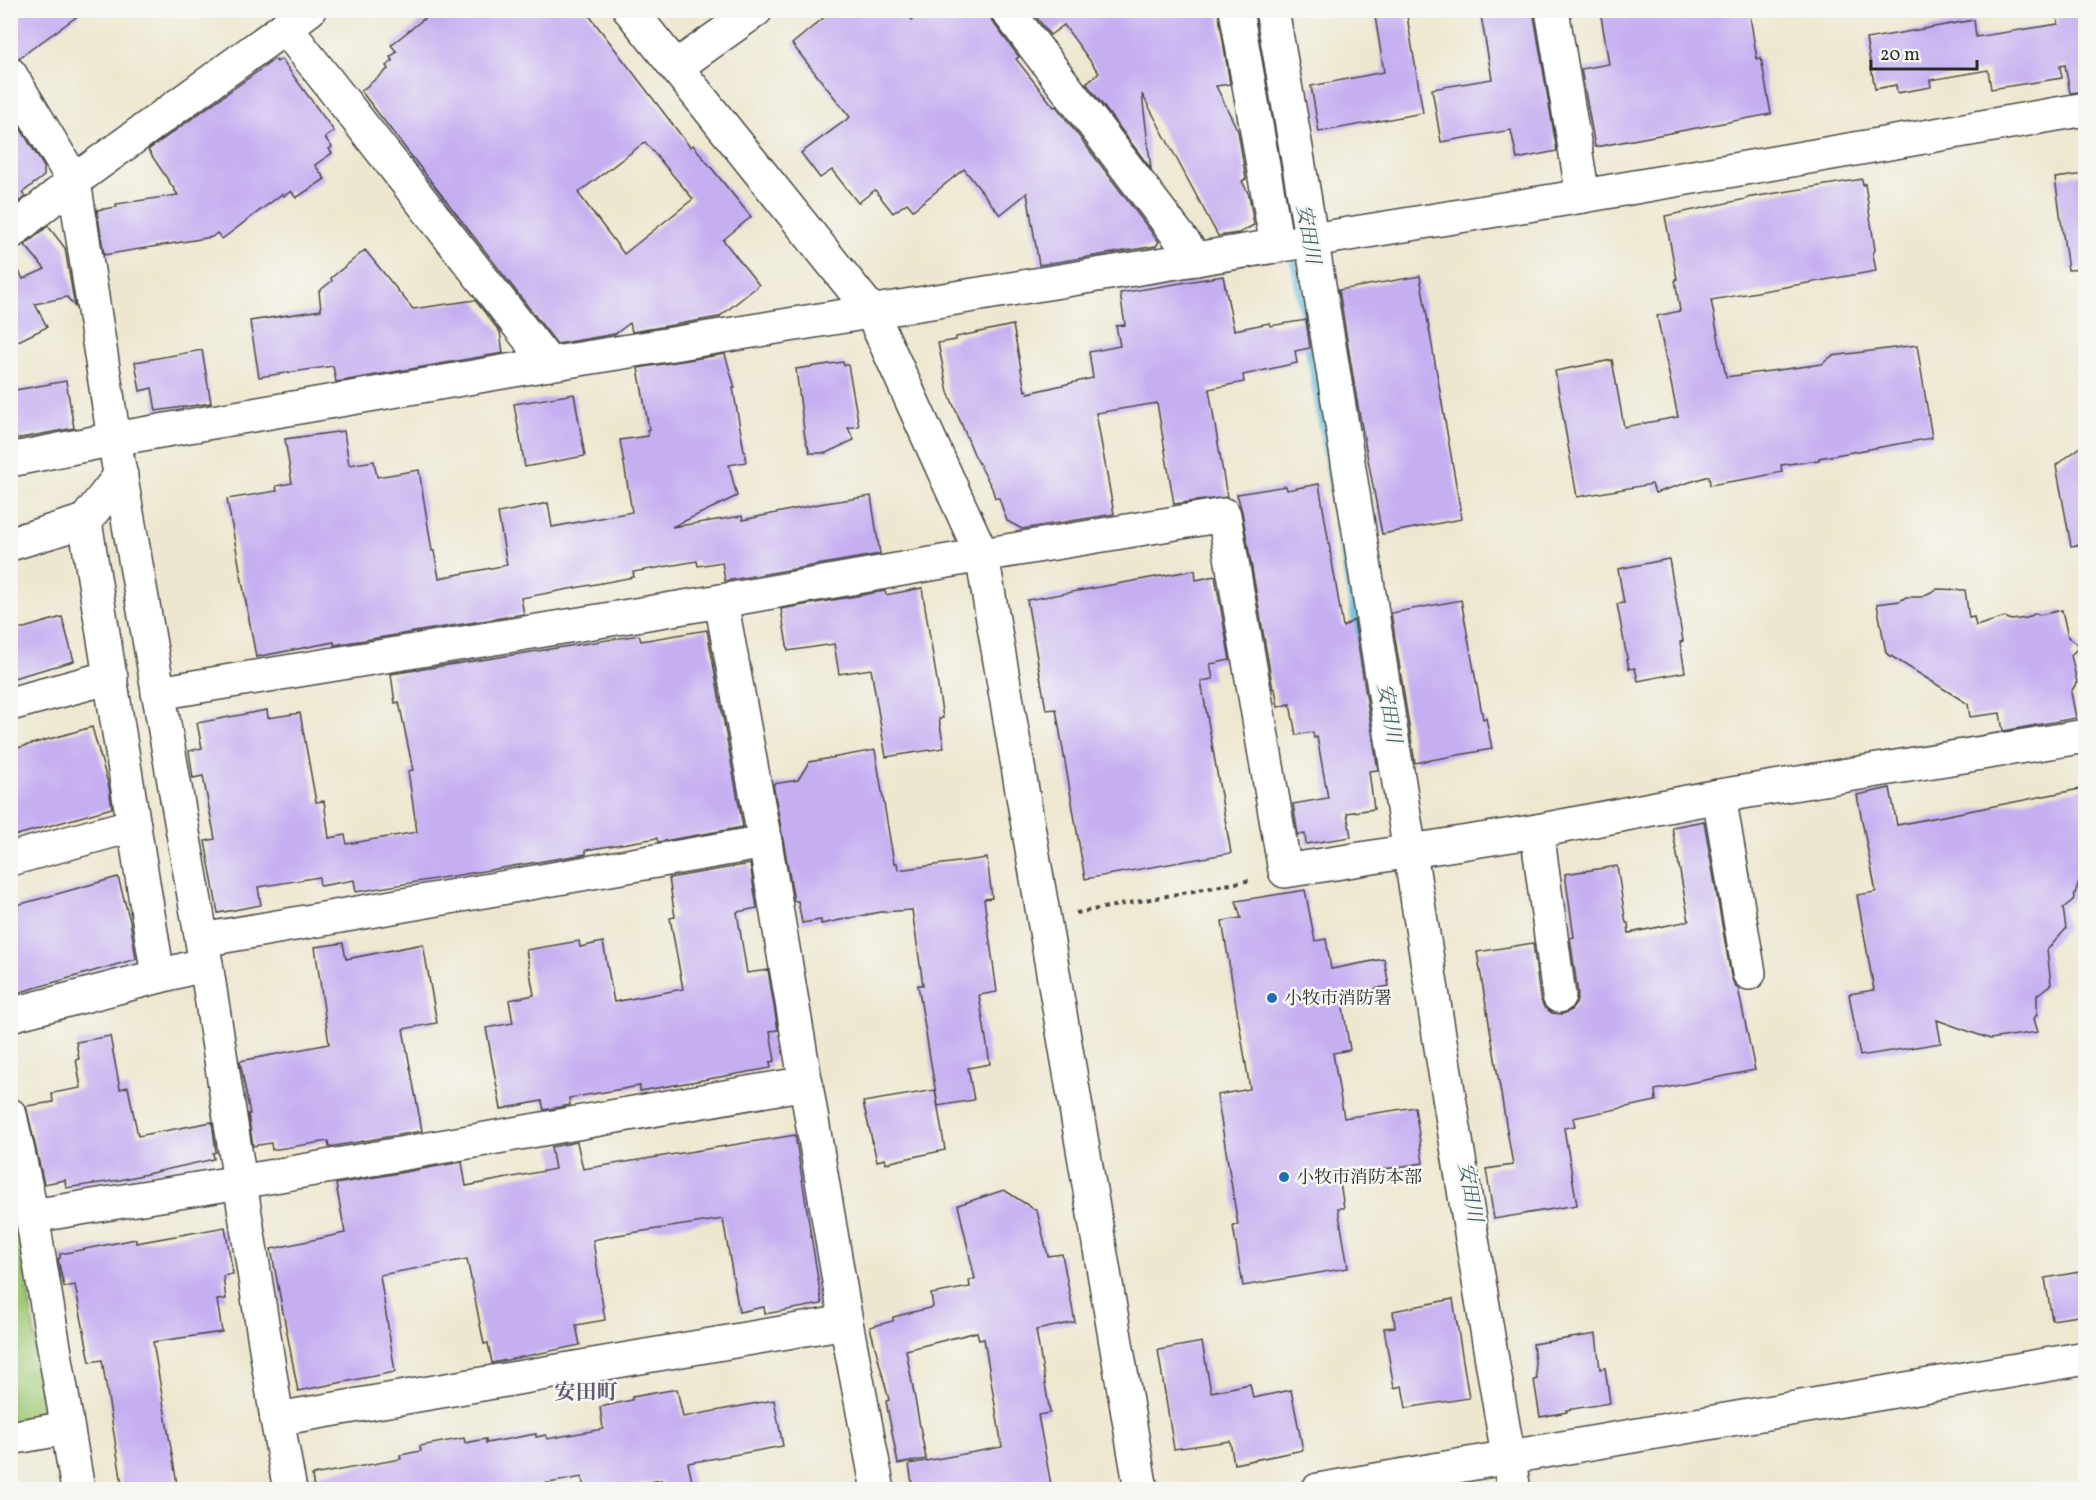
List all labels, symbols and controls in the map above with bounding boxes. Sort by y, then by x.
scale bar [1871,33,1978,71]
text: 20 m [1880,43,1920,68]
water label: 安田川 [1288,202,1326,268]
water label: 安田川 [1369,681,1407,747]
place label: 小牧市消防署 [1284,987,1392,1012]
marker: 小牧市消防署 [1265,991,1279,1005]
water label: 安田川 [1450,1160,1488,1226]
place label: 小牧市消防本部 [1296,1166,1422,1191]
marker: 小牧市消防本部 [1277,1170,1291,1184]
district label: 安田町 [555,1379,618,1408]

